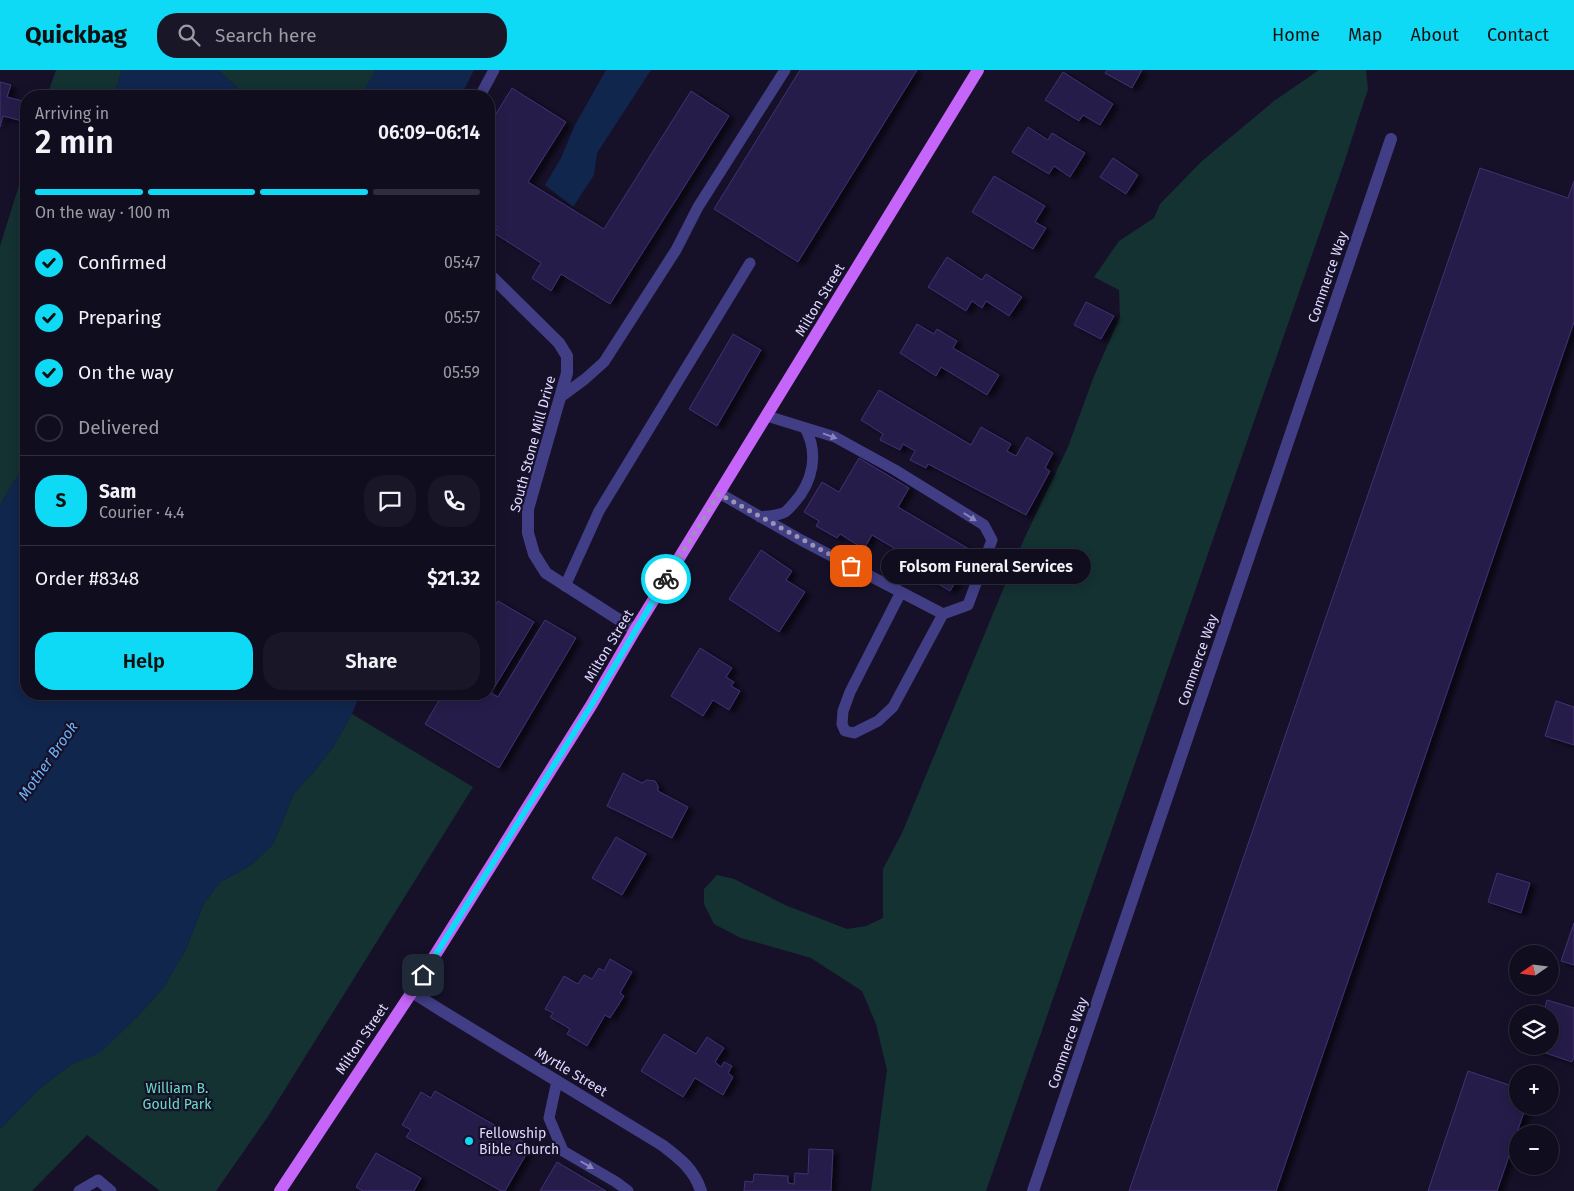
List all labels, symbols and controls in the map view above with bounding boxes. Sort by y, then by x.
search box [157,13,507,58]
text: Quickbag [25,21,127,49]
icon: search [175,21,203,49]
text: Search here [215,24,317,47]
text: Home [1272,24,1320,46]
text: Map [1348,24,1382,46]
text: About [1410,24,1459,46]
text: Contact [1487,24,1549,46]
text: Arriving in [35,104,109,123]
text: 06:09–06:14 [378,121,480,144]
text: 2 min [35,123,114,161]
text: On the way · 100 m [35,203,170,222]
street label: Commerce Way [1304,229,1352,325]
icon: check [35,249,63,277]
text: Confirmed [78,251,167,274]
text: 05:47 [444,253,480,272]
street label: Milton Street [792,260,849,339]
icon: check [35,304,63,332]
text: Preparing [78,306,161,329]
text: 05:57 [444,308,480,327]
icon: check [35,359,63,387]
text: On the way [78,361,174,384]
text: 05:59 [443,363,480,382]
street label: South Stone Mill Drive [507,374,559,514]
text: Delivered [78,416,160,439]
one-way arrow [823,432,838,440]
button: chat [364,475,416,527]
button: phone [428,475,480,527]
text: Sam [99,480,136,503]
text: S [56,489,66,512]
text: Courier · 4.4 [99,503,185,522]
one-way arrow [964,512,977,521]
pin [830,545,872,587]
callout: Folsom Funeral Services [881,548,1091,584]
icon: bag [837,552,865,580]
courier [641,554,691,604]
text: Folsom Funeral Services [899,557,1073,576]
icon: bike [652,565,680,593]
text: Order #8348 [35,567,139,590]
text: $21.32 [427,567,480,590]
street label: Milton Street [581,606,638,685]
street label: Commerce Way [1174,612,1222,708]
button: Help [35,632,253,690]
button: Share [263,632,480,690]
water label: Mother Brook [14,718,82,804]
north arrow [1509,945,1559,995]
map controls [1509,945,1559,1175]
pin [402,954,444,996]
icon: home [409,961,437,989]
street label: Commerce Way [1044,995,1092,1091]
street label: Milton Street [332,1000,392,1078]
button: layers [1509,1005,1559,1055]
street label: Myrtle Street [532,1044,611,1101]
button: + [1509,1065,1559,1115]
park label: William B. Gould Park [143,1080,212,1113]
place label: Fellowship Bible Church [479,1125,559,1158]
button: − [1509,1125,1559,1175]
marker: Fellowship Bible Church [463,1135,475,1147]
one-way arrow [580,1160,593,1169]

